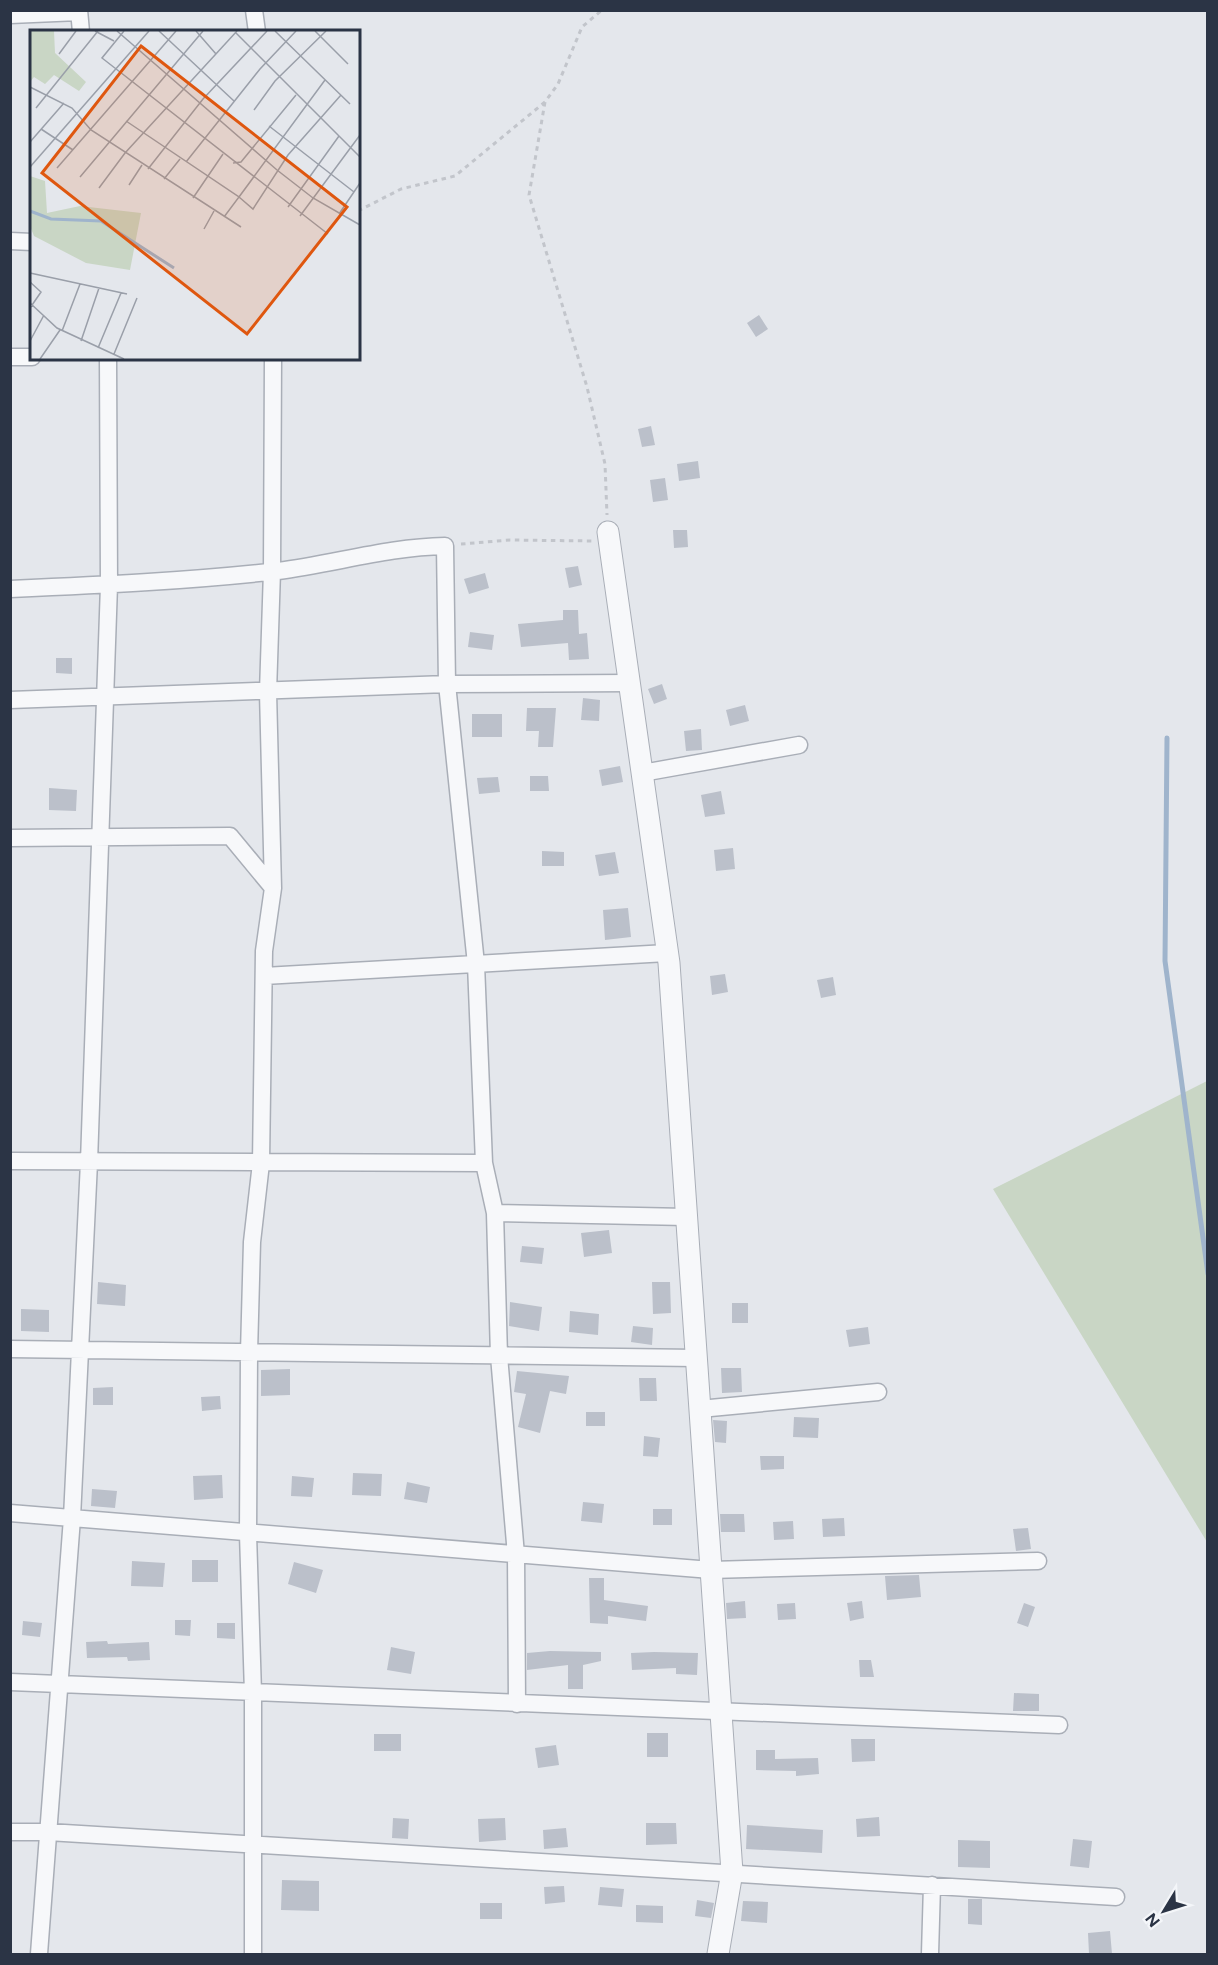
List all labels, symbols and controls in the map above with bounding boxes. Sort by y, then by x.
inset map [30,30,360,360]
north arrow [1134,1881,1194,1941]
text: N [1141,1909,1164,1931]

